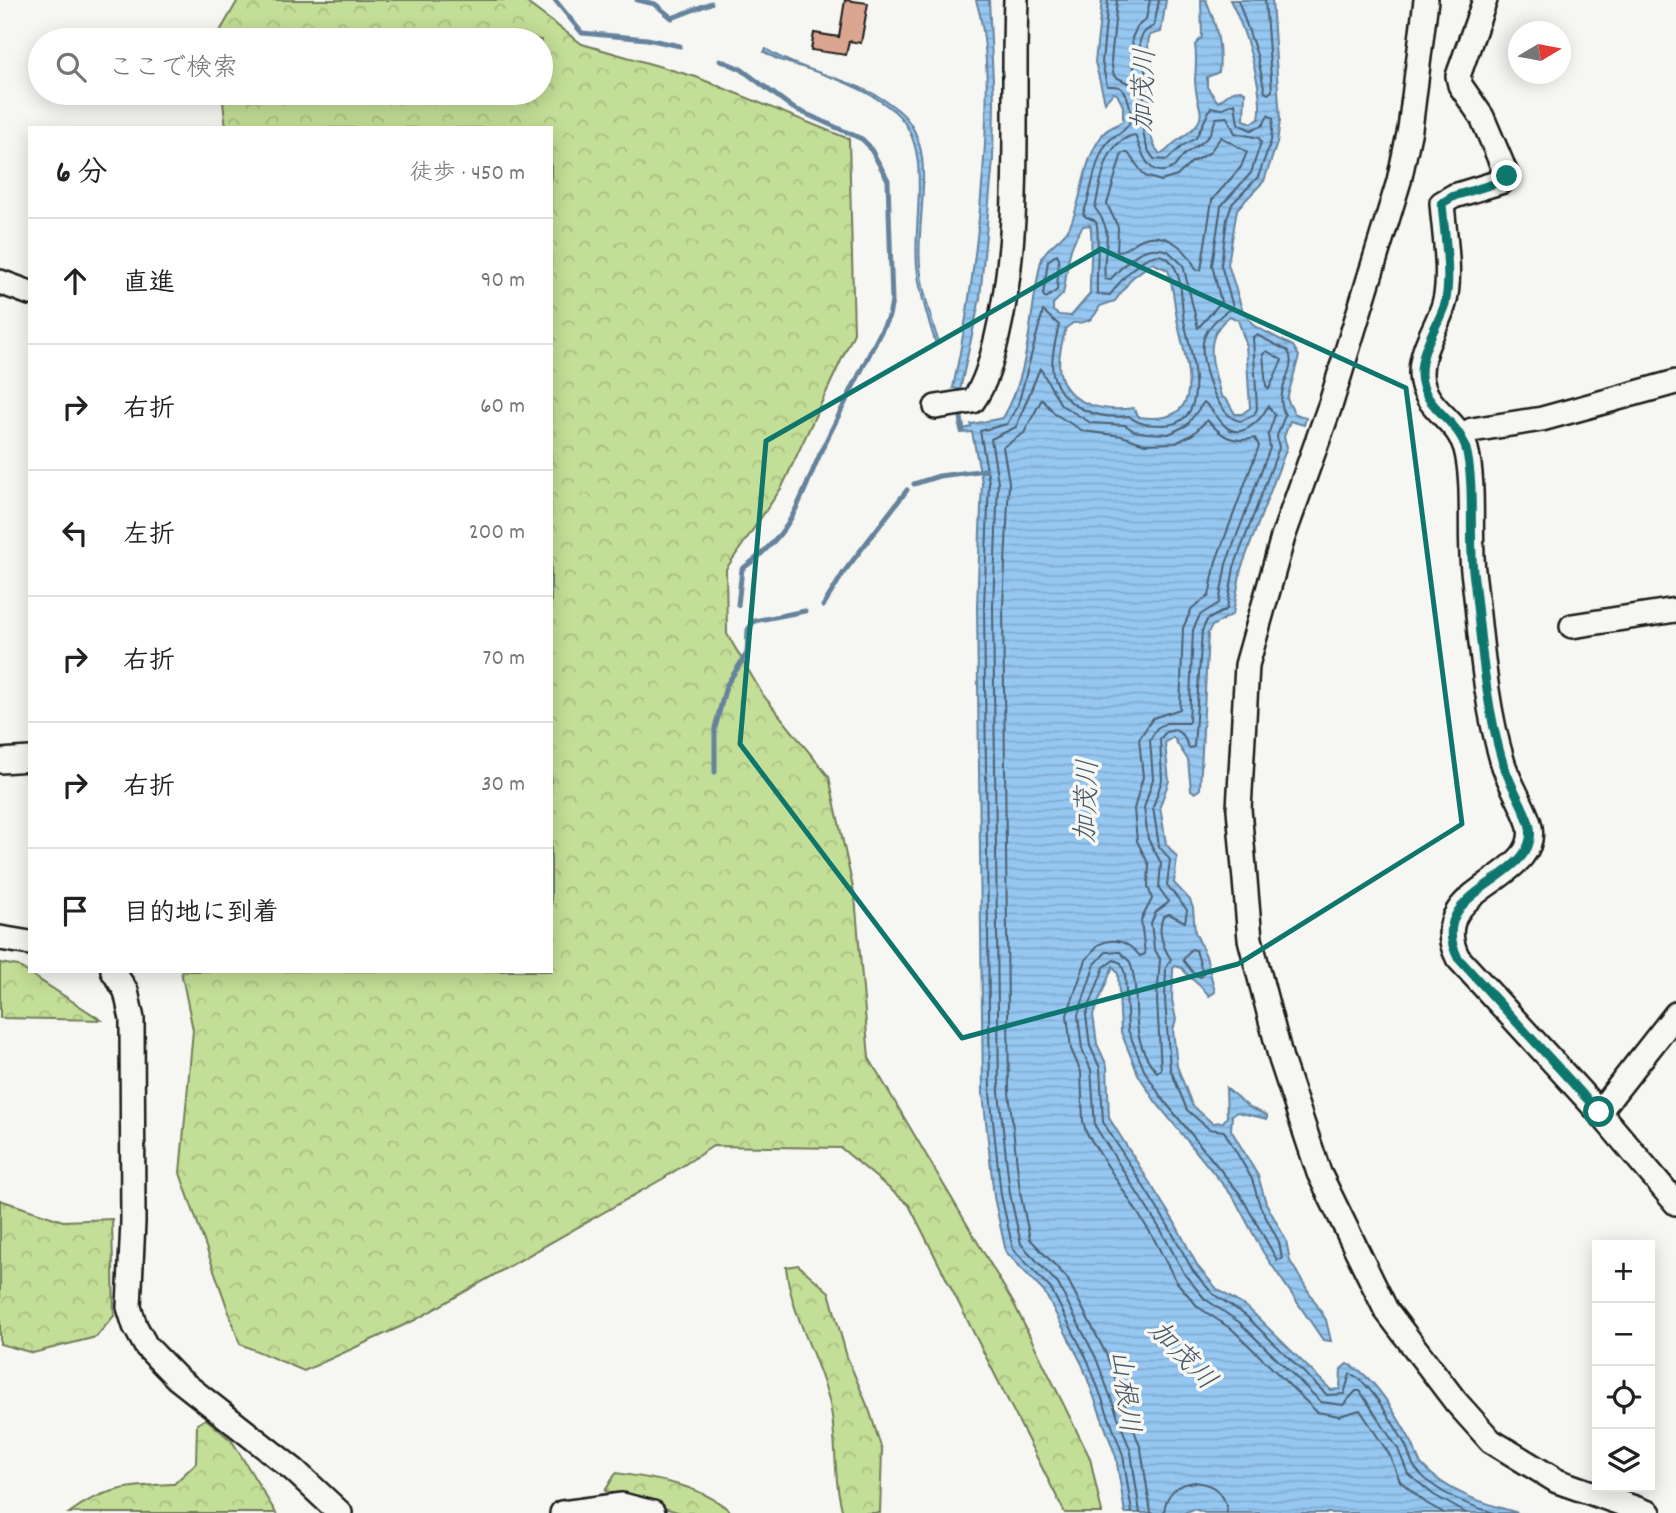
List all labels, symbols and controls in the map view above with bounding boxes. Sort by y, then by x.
north arrow [1508,21,1571,84]
search box [28,28,553,105]
water label: 加茂川 [1126,47,1168,133]
icon: search [52,48,90,86]
text: ここで検索 [108,51,238,88]
text: 6 分 [56,154,108,197]
text: 徒歩 · 450 m [409,158,525,191]
route end [1491,160,1522,191]
icon: ahead [56,262,94,300]
text: 90 m [481,265,525,298]
text: 直進 [123,266,175,303]
icon: right [56,388,94,426]
text: 60 m [480,391,525,424]
text: 右折 [123,392,175,429]
icon: left [56,514,94,552]
text: 200 m [469,517,525,550]
text: 左折 [123,518,175,555]
icon: right [56,640,94,678]
text: 70 m [483,643,525,676]
text: 右折 [123,644,175,681]
water label: 加茂川 [1069,758,1111,844]
icon: right [56,766,94,804]
text: 30 m [481,769,525,802]
text: 右折 [123,770,175,807]
icon: arrive [56,892,94,930]
text: 目的地に到着 [123,896,279,933]
route start [1583,1096,1614,1127]
map controls [1592,1240,1655,1492]
button: + [1592,1240,1655,1303]
button: − [1592,1303,1655,1366]
water label: 加茂川 [1137,1313,1224,1402]
water label: 山根川 [1097,1347,1147,1436]
button: locate [1592,1366,1655,1429]
button: layers [1592,1429,1655,1492]

